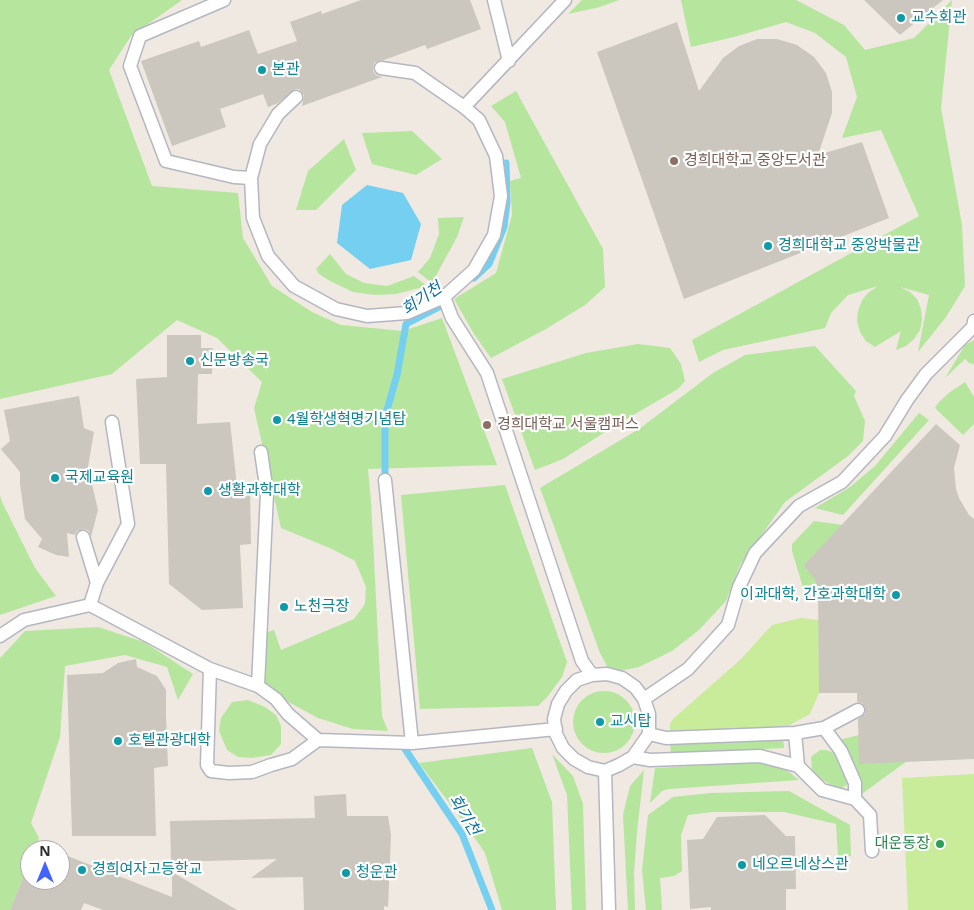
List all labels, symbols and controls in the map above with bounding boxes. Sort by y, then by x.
place label: 교수회관 [911,9,966,27]
marker: 교수회관 [895,12,907,24]
place label: 본관 [272,61,300,79]
marker: 본관 [256,64,268,76]
place label: 경희대학교 중앙도서관 [684,152,826,170]
marker: 경희대학교 중앙도서관 [668,155,680,167]
place label: 경희대학교 중앙박물관 [778,237,920,255]
marker: 경희대학교 중앙박물관 [762,240,774,252]
water label: 회기천 [398,278,446,320]
place label: 신문방송국 [200,352,269,370]
marker: 신문방송국 [184,355,196,367]
place label: 4월학생혁명기념탑 [287,411,406,429]
marker: 4월학생혁명기념탑 [271,414,283,426]
place label: 경희대학교 서울캠퍼스 [497,416,639,434]
marker: 경희대학교 서울캠퍼스 [481,419,493,431]
place label: 국제교육원 [65,469,134,487]
marker: 국제교육원 [49,472,61,484]
place label: 생활과학대학 [218,482,301,500]
marker: 생활과학대학 [202,485,214,497]
place label: 이과대학, 간호과학대학 [740,586,886,604]
marker: 이과대학, 간호과학대학 [890,589,902,601]
place label: 노천극장 [294,598,349,616]
marker: 노천극장 [278,601,290,613]
place label: 교시탑 [610,713,651,731]
marker: 교시탑 [594,716,606,728]
place label: 호텔관광대학 [128,732,211,750]
marker: 호텔관광대학 [112,735,124,747]
water label: 회기천 [444,791,484,839]
place label: 대운동장 [875,835,930,853]
marker: 대운동장 [934,838,946,850]
north arrow [20,840,70,890]
text: N [39,841,51,860]
place label: 네오르네상스관 [752,856,849,874]
marker: 네오르네상스관 [736,859,748,871]
place label: 경희여자고등학교 [92,861,202,879]
marker: 경희여자고등학교 [76,864,88,876]
place label: 청운관 [356,864,397,882]
marker: 청운관 [340,867,352,879]

